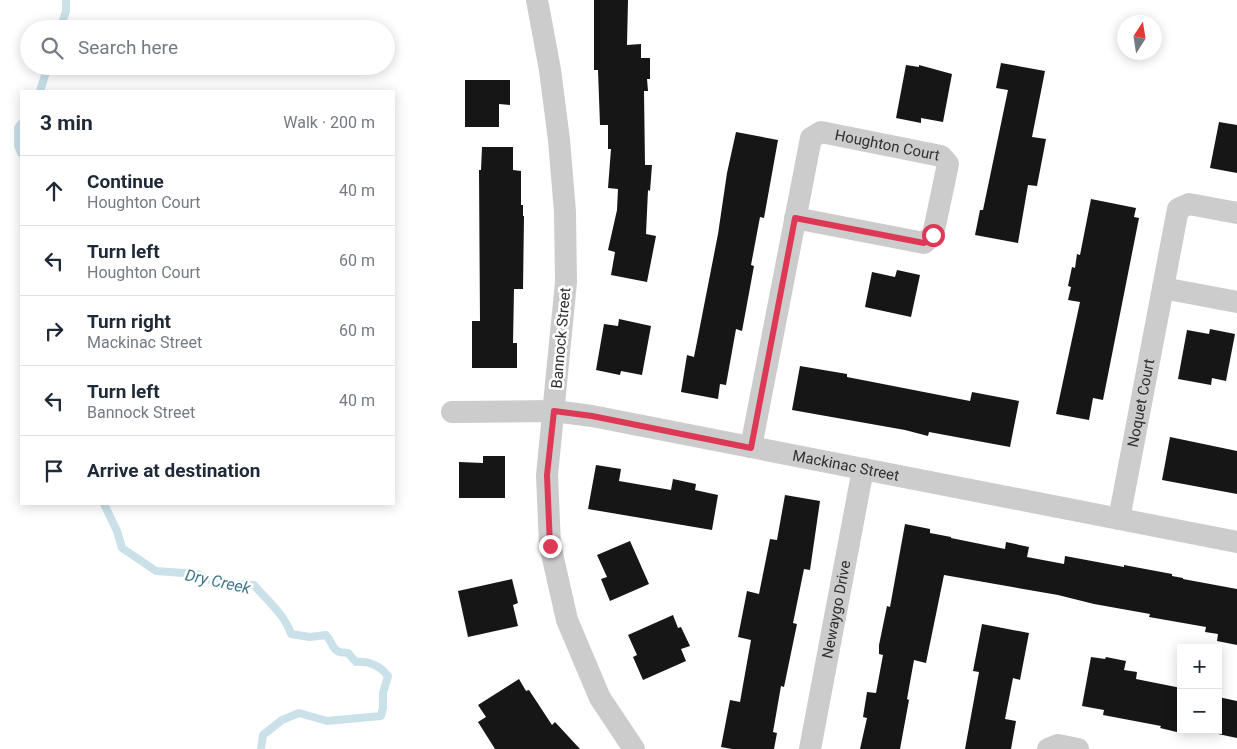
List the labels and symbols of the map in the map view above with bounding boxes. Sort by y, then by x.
north arrow [1117,15,1162,60]
street label: Houghton Court [833,126,941,165]
route start [922,224,945,247]
street label: Bannock Street [548,287,574,389]
street label: Noquet Court [1124,357,1158,449]
street label: Mackinac Street [791,446,901,485]
route end [539,535,562,558]
street label: Newaygo Drive [818,559,855,660]
water label: Dry Creek [183,565,253,598]

